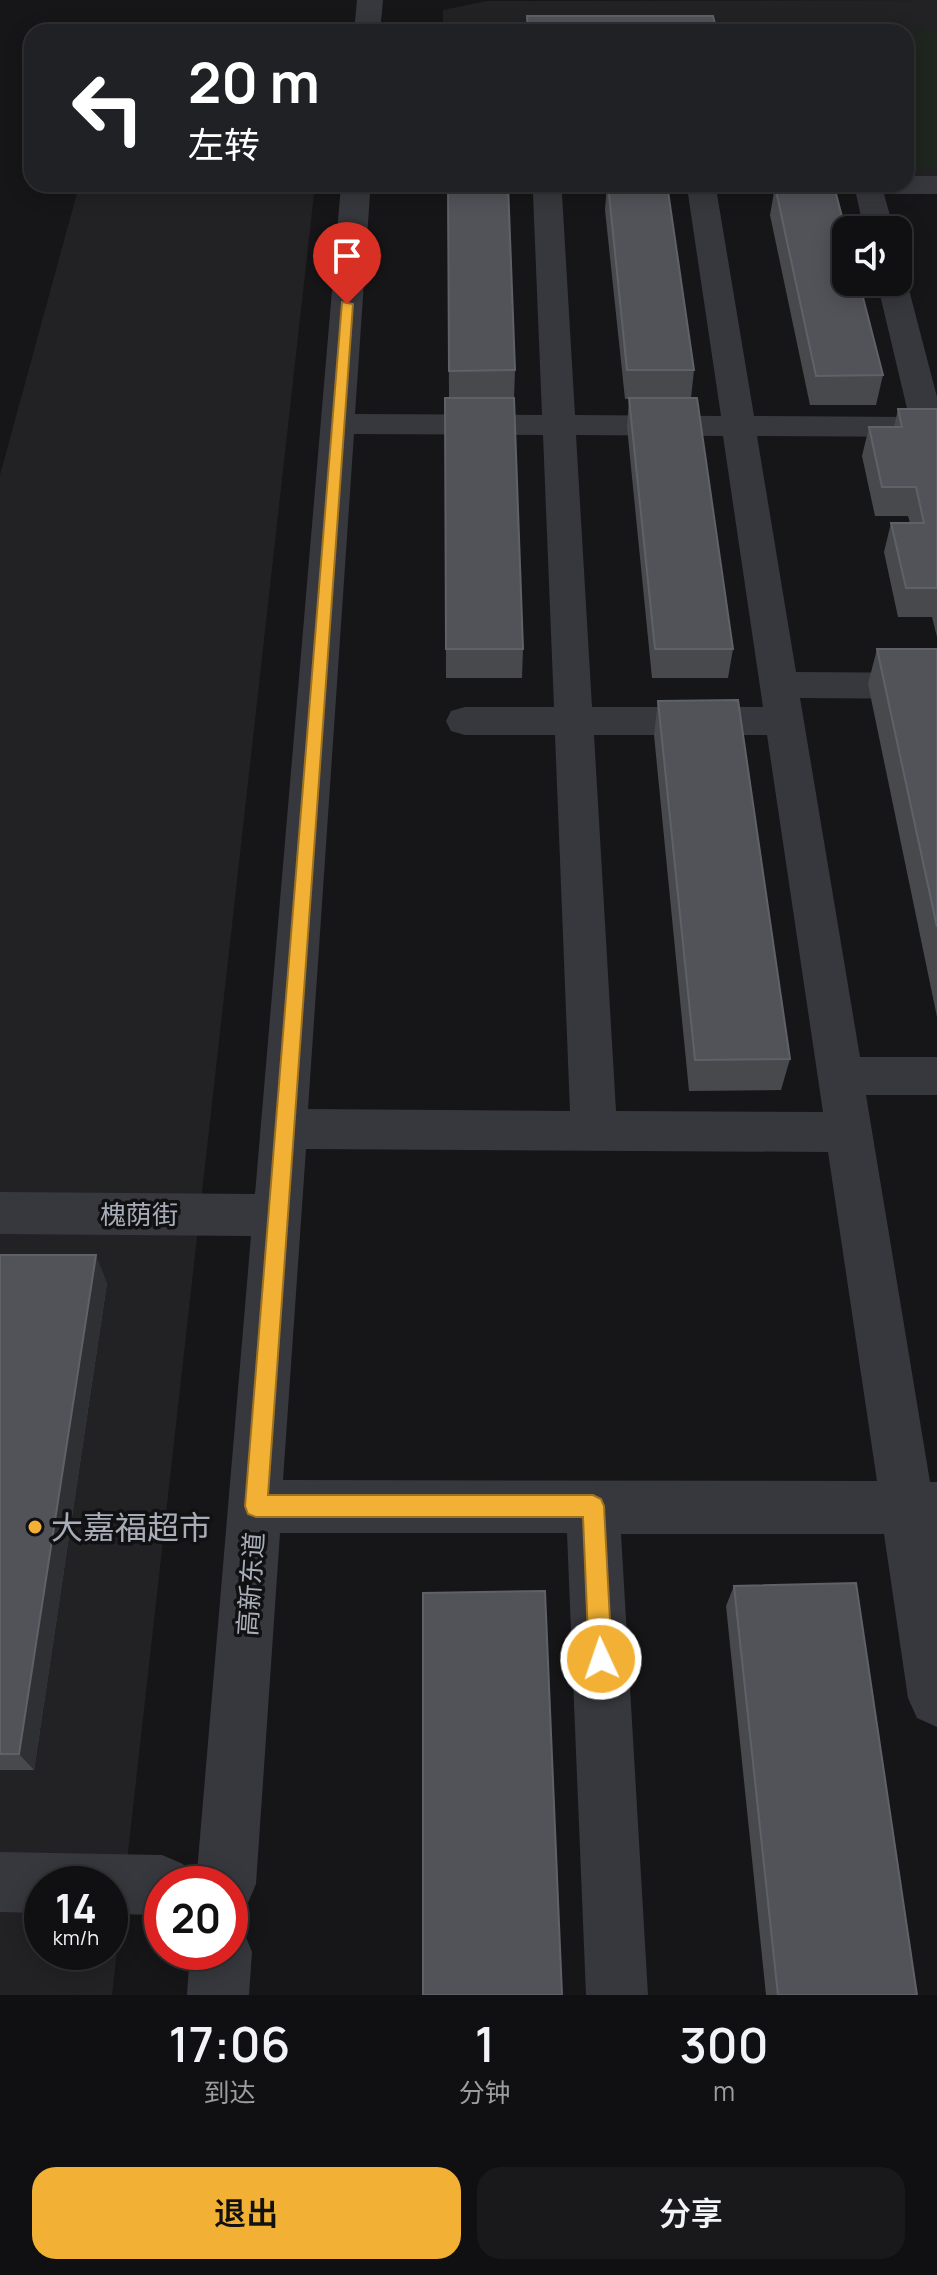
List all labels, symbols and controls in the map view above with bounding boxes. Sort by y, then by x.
text: 20 m [188,43,320,120]
icon: left [56,56,160,160]
text: 左转 [188,120,260,169]
map controls [832,216,912,296]
button: sound [832,216,912,296]
pin [313,222,381,304]
icon: arrive [325,234,369,278]
street label: 槐荫街 [100,1196,178,1232]
place label: 大嘉福超市 [51,1505,211,1549]
marker: 大嘉福超市 [26,1518,44,1536]
street label: 高新东道 [228,1531,272,1637]
position arrow [559,1617,643,1701]
speed limit sign: 20 [144,1866,248,1970]
text: 14 [55,1880,97,1935]
text: km/h [53,1924,99,1951]
text: 17:06 [169,2011,290,2076]
text: 1 [475,2011,495,2076]
text: 300 [679,2012,768,2077]
text: m [713,2073,735,2109]
text: 到达 [203,2074,255,2110]
text: 分钟 [459,2074,511,2110]
button: 退出 [32,2167,461,2259]
button: 分享 [477,2167,905,2259]

